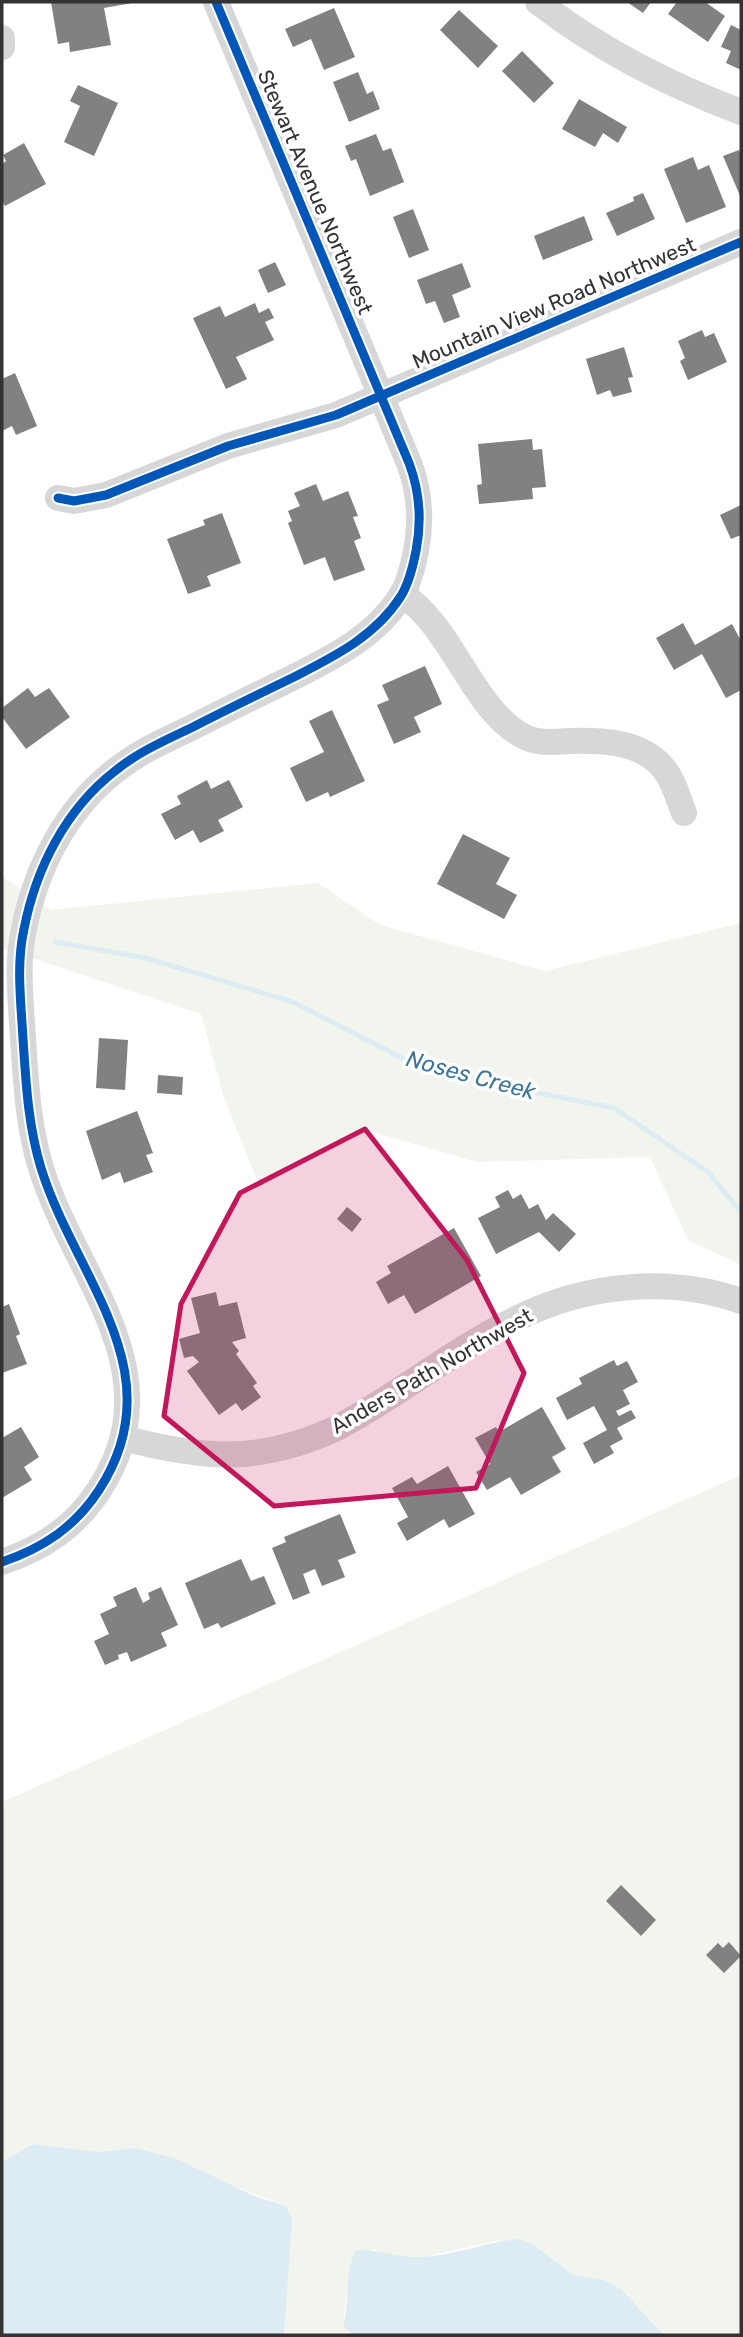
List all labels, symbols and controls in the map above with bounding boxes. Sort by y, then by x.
street label: Stewart Avenue Northwest [253,66,378,318]
street label: Mountain View Road Northwest [408,231,699,374]
water label: Noses Creek [403,1044,540,1106]
street label: Anders Path Northwest [327,1303,537,1439]

